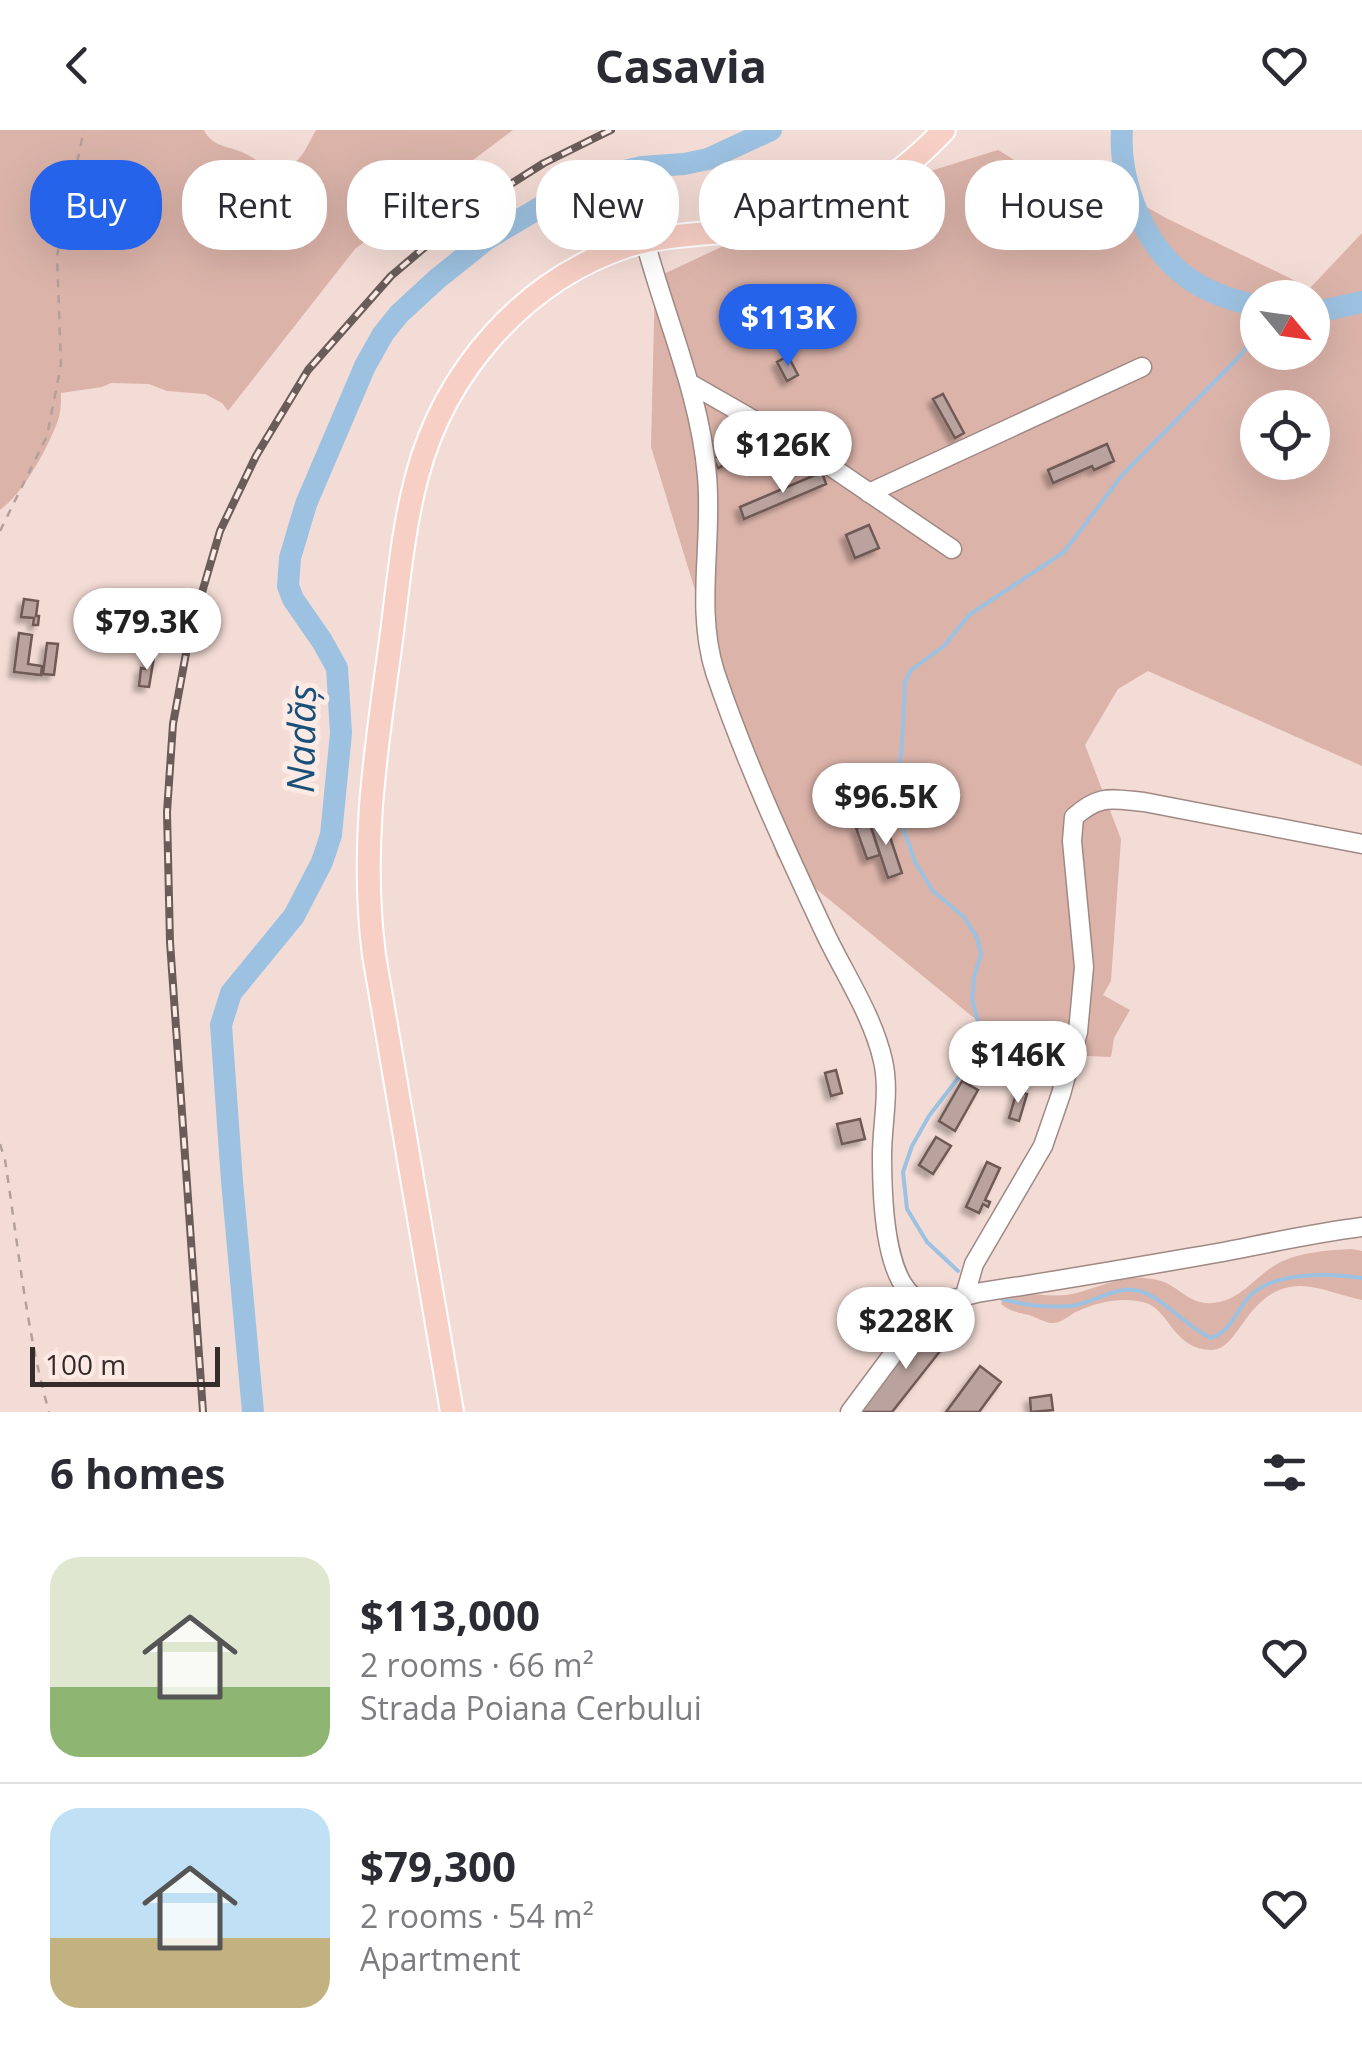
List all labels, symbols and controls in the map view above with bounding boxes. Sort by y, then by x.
text: Casavia [595,35,767,96]
icon: back [50,38,105,93]
icon: heart [1257,38,1312,93]
chip: Buy [30,160,162,250]
chip: Rent [182,160,327,250]
chip: Filters [347,160,516,250]
chip: New [536,160,679,250]
chip: Apartment [699,160,945,250]
chip: House [965,160,1139,250]
north arrow [1240,280,1330,370]
map controls [1240,280,1330,480]
pin: $113K [718,284,858,369]
text: $113K [741,295,835,338]
button: locate [1240,390,1330,480]
pin: $126K [713,411,853,496]
text: $126K [736,422,830,465]
pin: $79.3K [66,588,228,673]
text: $79.3K [95,599,199,642]
water label: Nadăș [273,685,327,793]
pin: $96.5K [805,763,967,848]
text: $96.5K [834,774,938,817]
pin: $146K [948,1021,1088,1106]
text: $146K [971,1032,1065,1075]
pin: $228K [836,1287,976,1372]
text: $228K [859,1298,953,1341]
scale bar [30,1342,220,1386]
text: 100 m [45,1345,126,1383]
text: 6 homes [50,1444,225,1501]
icon: filters [1257,1445,1312,1500]
text: $113,000 [360,1586,540,1643]
icon: home [130,1597,250,1717]
icon: heart [1257,1630,1312,1685]
text: 2 rooms · 66 m² [360,1643,594,1686]
text: Strada Poiana Cerbului [360,1686,702,1729]
text: $79,300 [360,1837,516,1894]
icon: home [130,1848,250,1968]
icon: heart [1257,1881,1312,1936]
text: 2 rooms · 54 m² [360,1894,594,1937]
text: Apartment [360,1937,521,1980]

